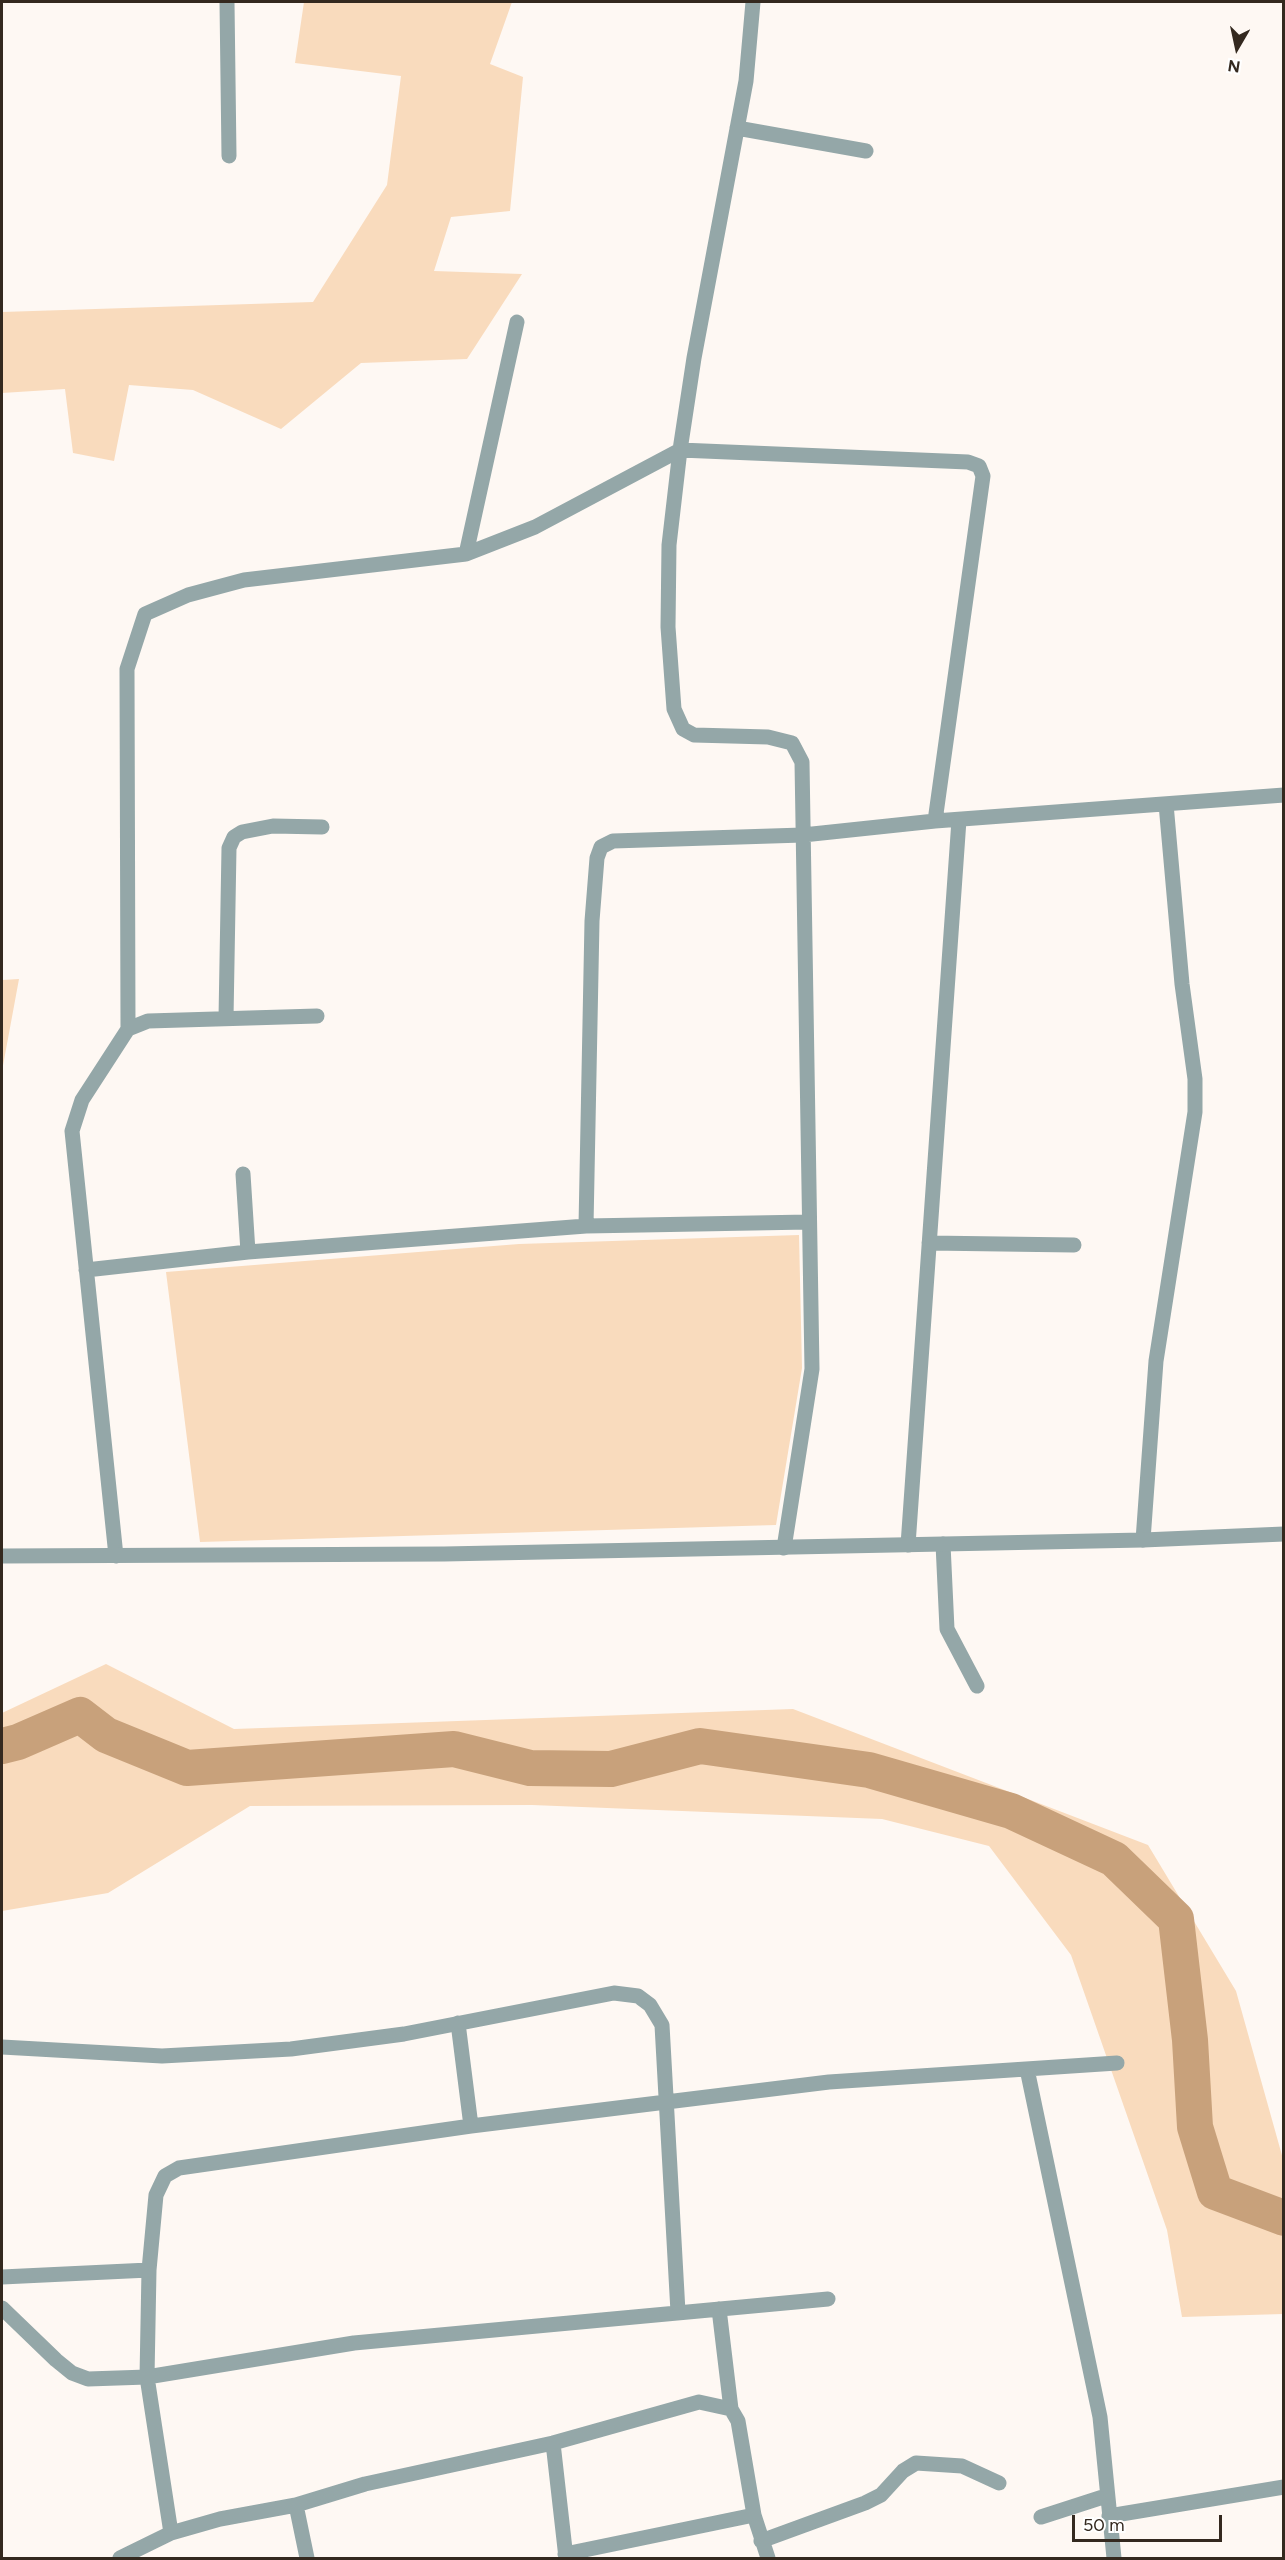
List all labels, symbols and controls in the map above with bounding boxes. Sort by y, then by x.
north arrow [1207,18,1267,78]
text: N [1227,56,1242,77]
scale bar [1075,2503,1225,2541]
text: 50 m [1083,2514,1125,2536]

